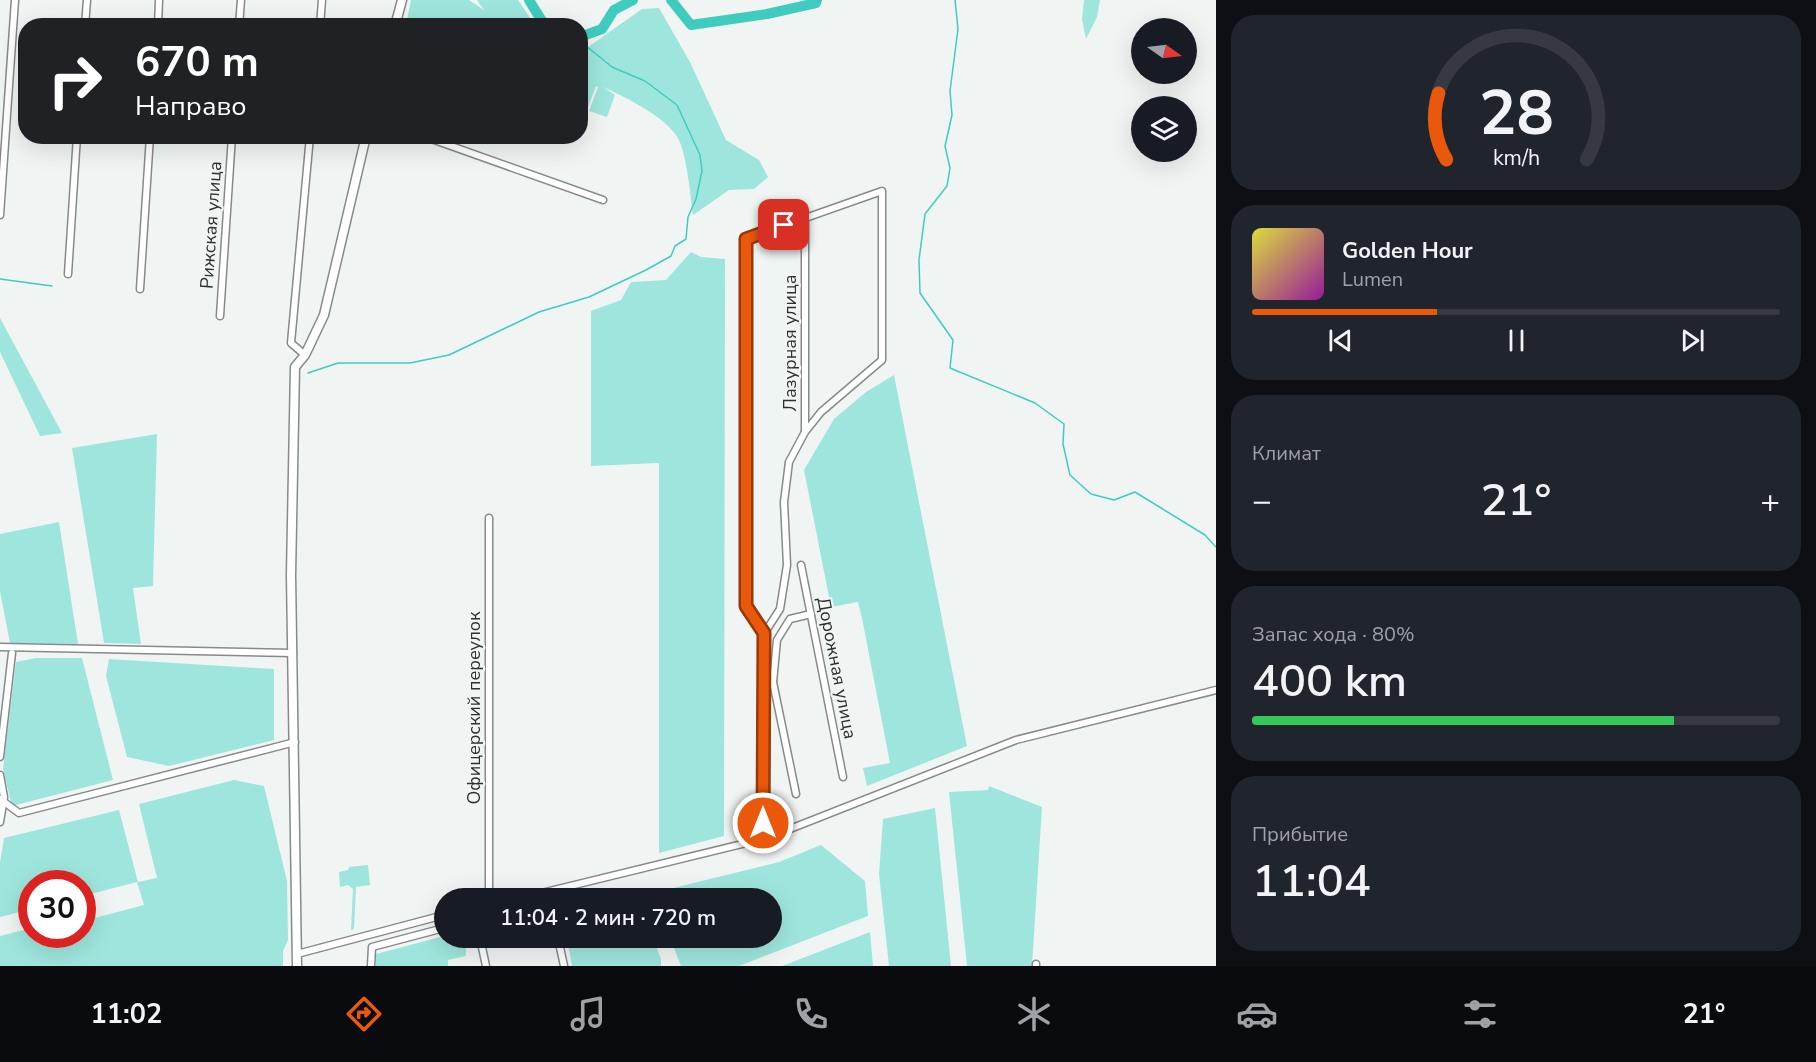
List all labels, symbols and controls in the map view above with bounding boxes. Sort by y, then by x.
north arrow [1131,18,1197,84]
map controls [1131,18,1197,162]
text: 670 m [135,34,259,91]
icon: right [36,42,114,120]
text: 28 [1479,71,1553,156]
text: Направо [135,88,246,125]
button: layers [1131,96,1197,162]
text: km/h [1492,143,1540,173]
street label: Рижская улица [195,160,227,290]
pin [758,199,809,250]
icon: arrive [767,208,800,241]
text: Golden Hour [1342,236,1473,266]
text: Lumen [1342,266,1403,293]
street label: Лазурная улица [778,275,802,411]
icon: previous [1324,324,1357,357]
icon: pause [1500,324,1533,357]
icon: next [1676,324,1709,357]
text: Климат [1252,440,1321,467]
text: 21° [1481,470,1551,531]
text: − [1252,479,1272,524]
text: + [1760,479,1780,524]
street label: Дорожная улица [811,595,863,741]
street label: Офицерский переулок [462,611,486,804]
text: Запас хода · 80% [1252,621,1415,648]
text: 400 km [1252,651,1407,712]
position arrow [731,791,795,855]
text: Прибытие [1252,821,1348,848]
text: 11:04 [1252,851,1371,912]
speed limit sign: 30 [18,870,96,948]
text: 11:04 · 2 мин · 720 m [500,903,716,933]
icon: directions [343,993,385,1035]
icon: music [567,993,609,1035]
icon: phone [790,993,832,1035]
icon: climate [1013,993,1055,1035]
icon: car [1236,993,1278,1035]
icon: filters [1459,993,1501,1035]
text: 11:02 [91,996,162,1033]
text: 21° [1683,996,1725,1033]

